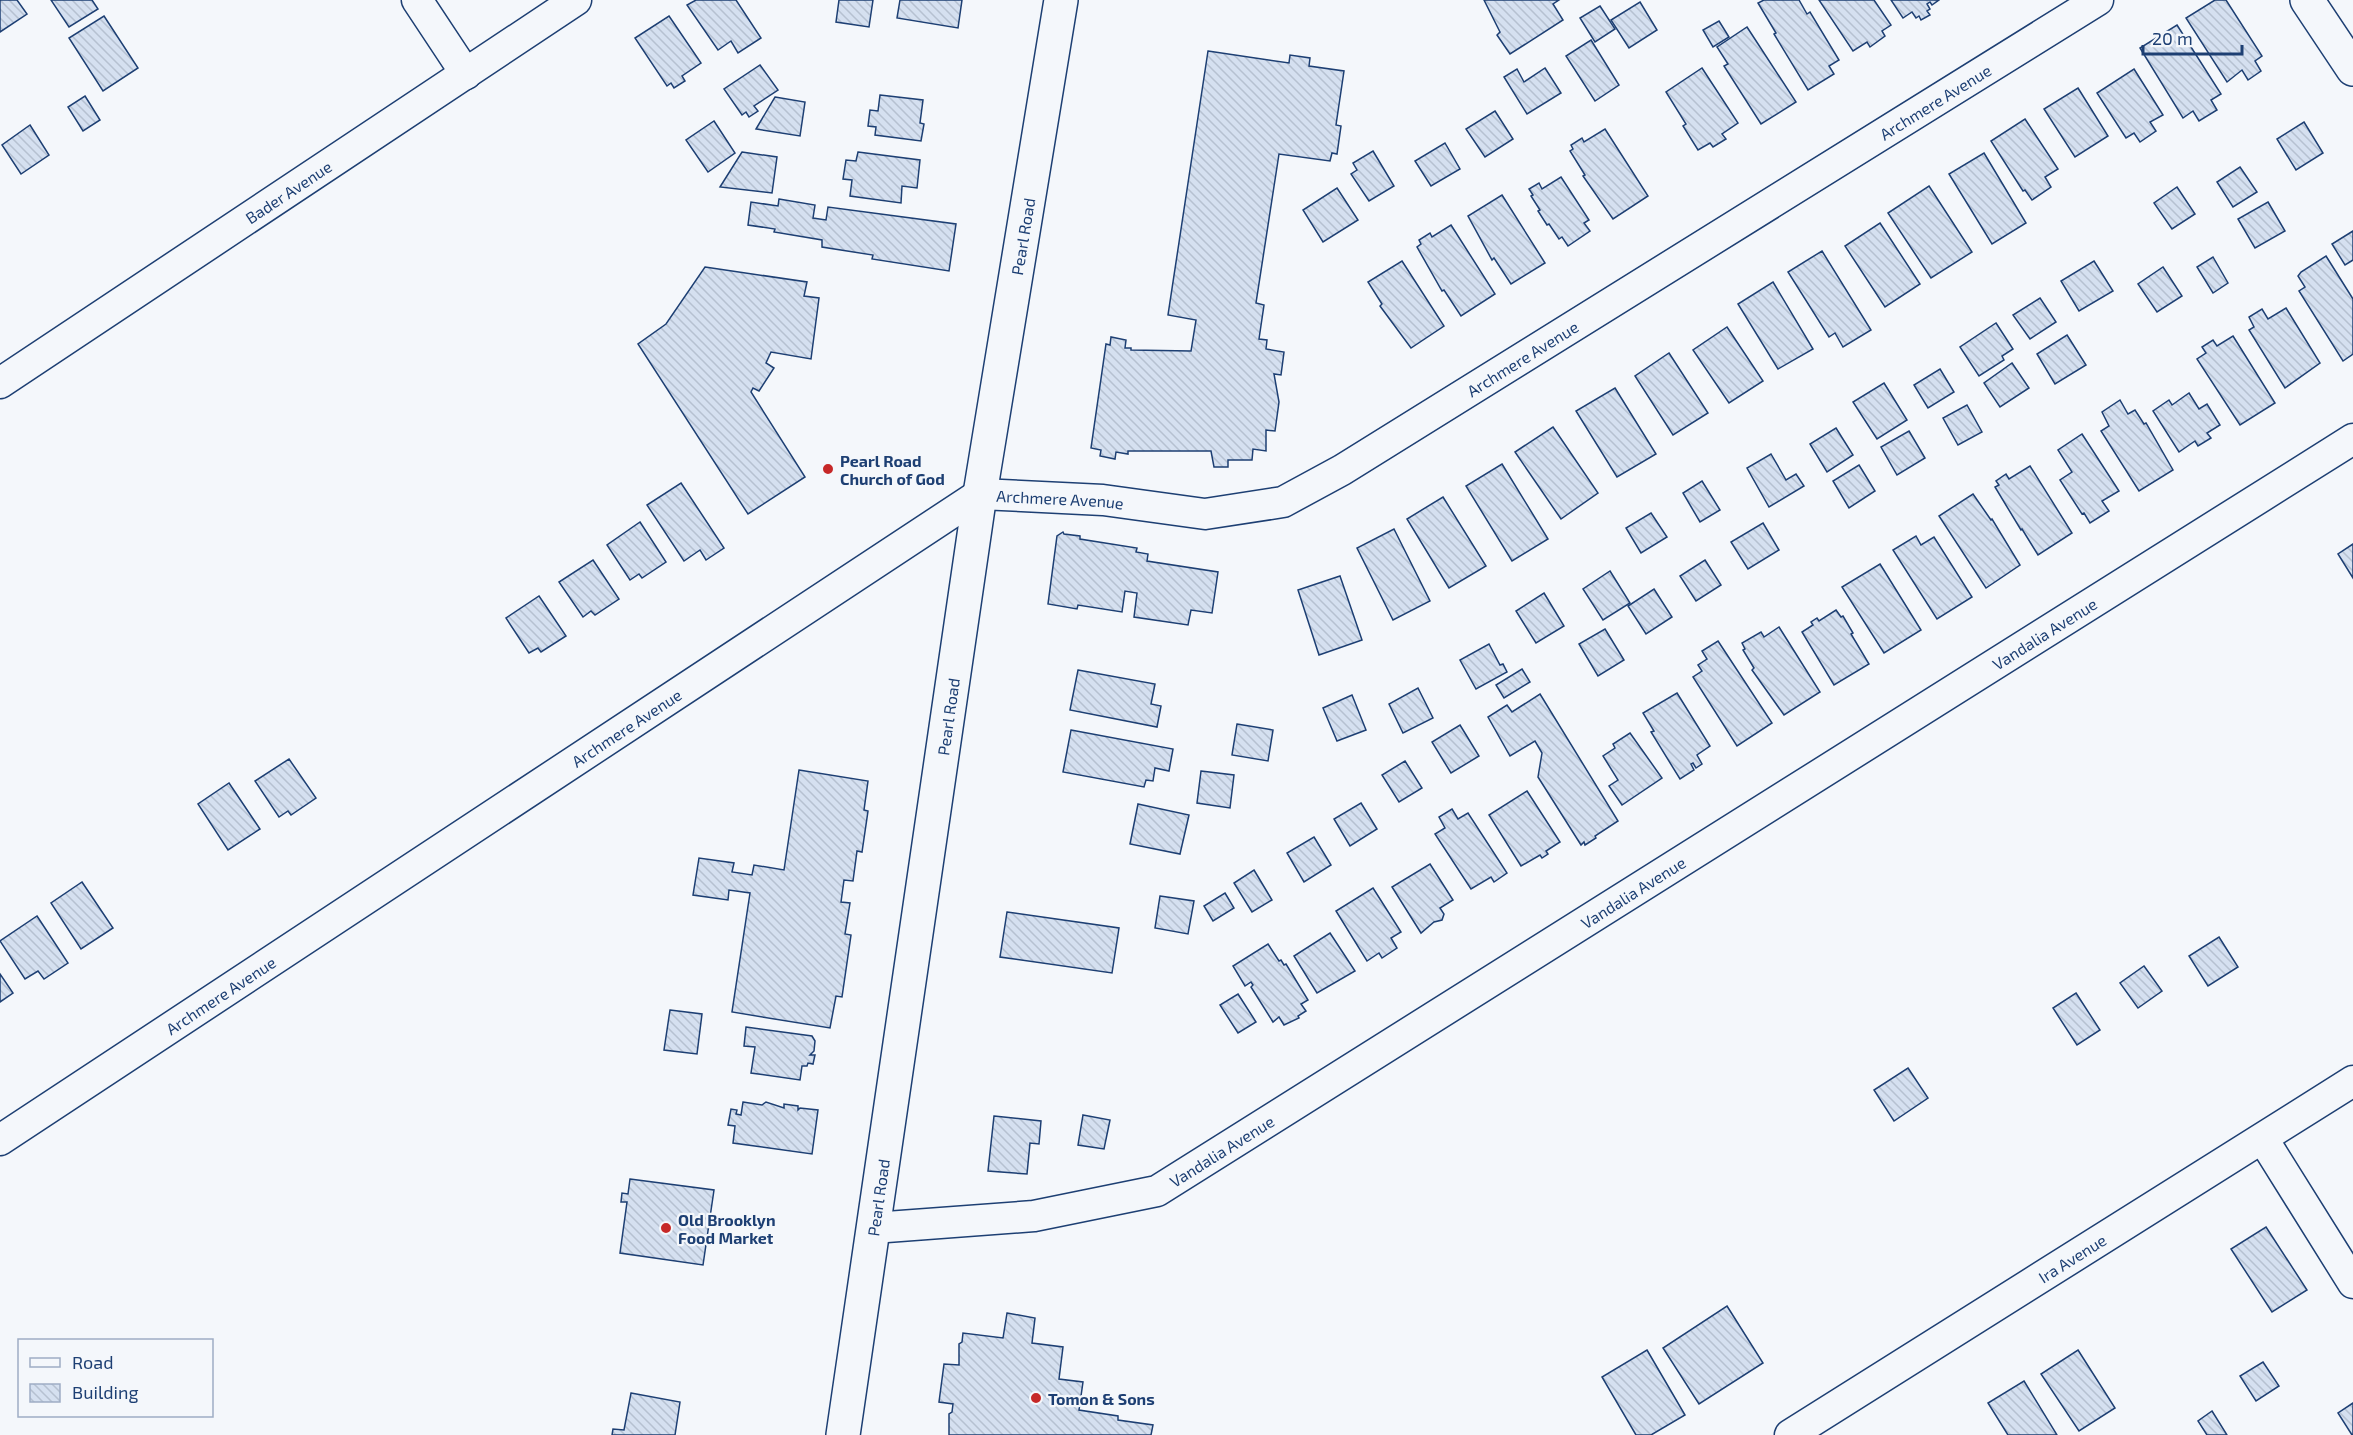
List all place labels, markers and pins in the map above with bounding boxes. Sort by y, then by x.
place label: Pearl Road Church of God [840,451,945,488]
marker: Pearl Road Church of God [821,462,835,476]
place label: Old Brooklyn Food Market [678,1210,776,1247]
marker: Old Brooklyn Food Market [659,1221,673,1235]
place label: Tomon & Sons [1048,1389,1155,1408]
marker: Tomon & Sons [1029,1391,1043,1405]

